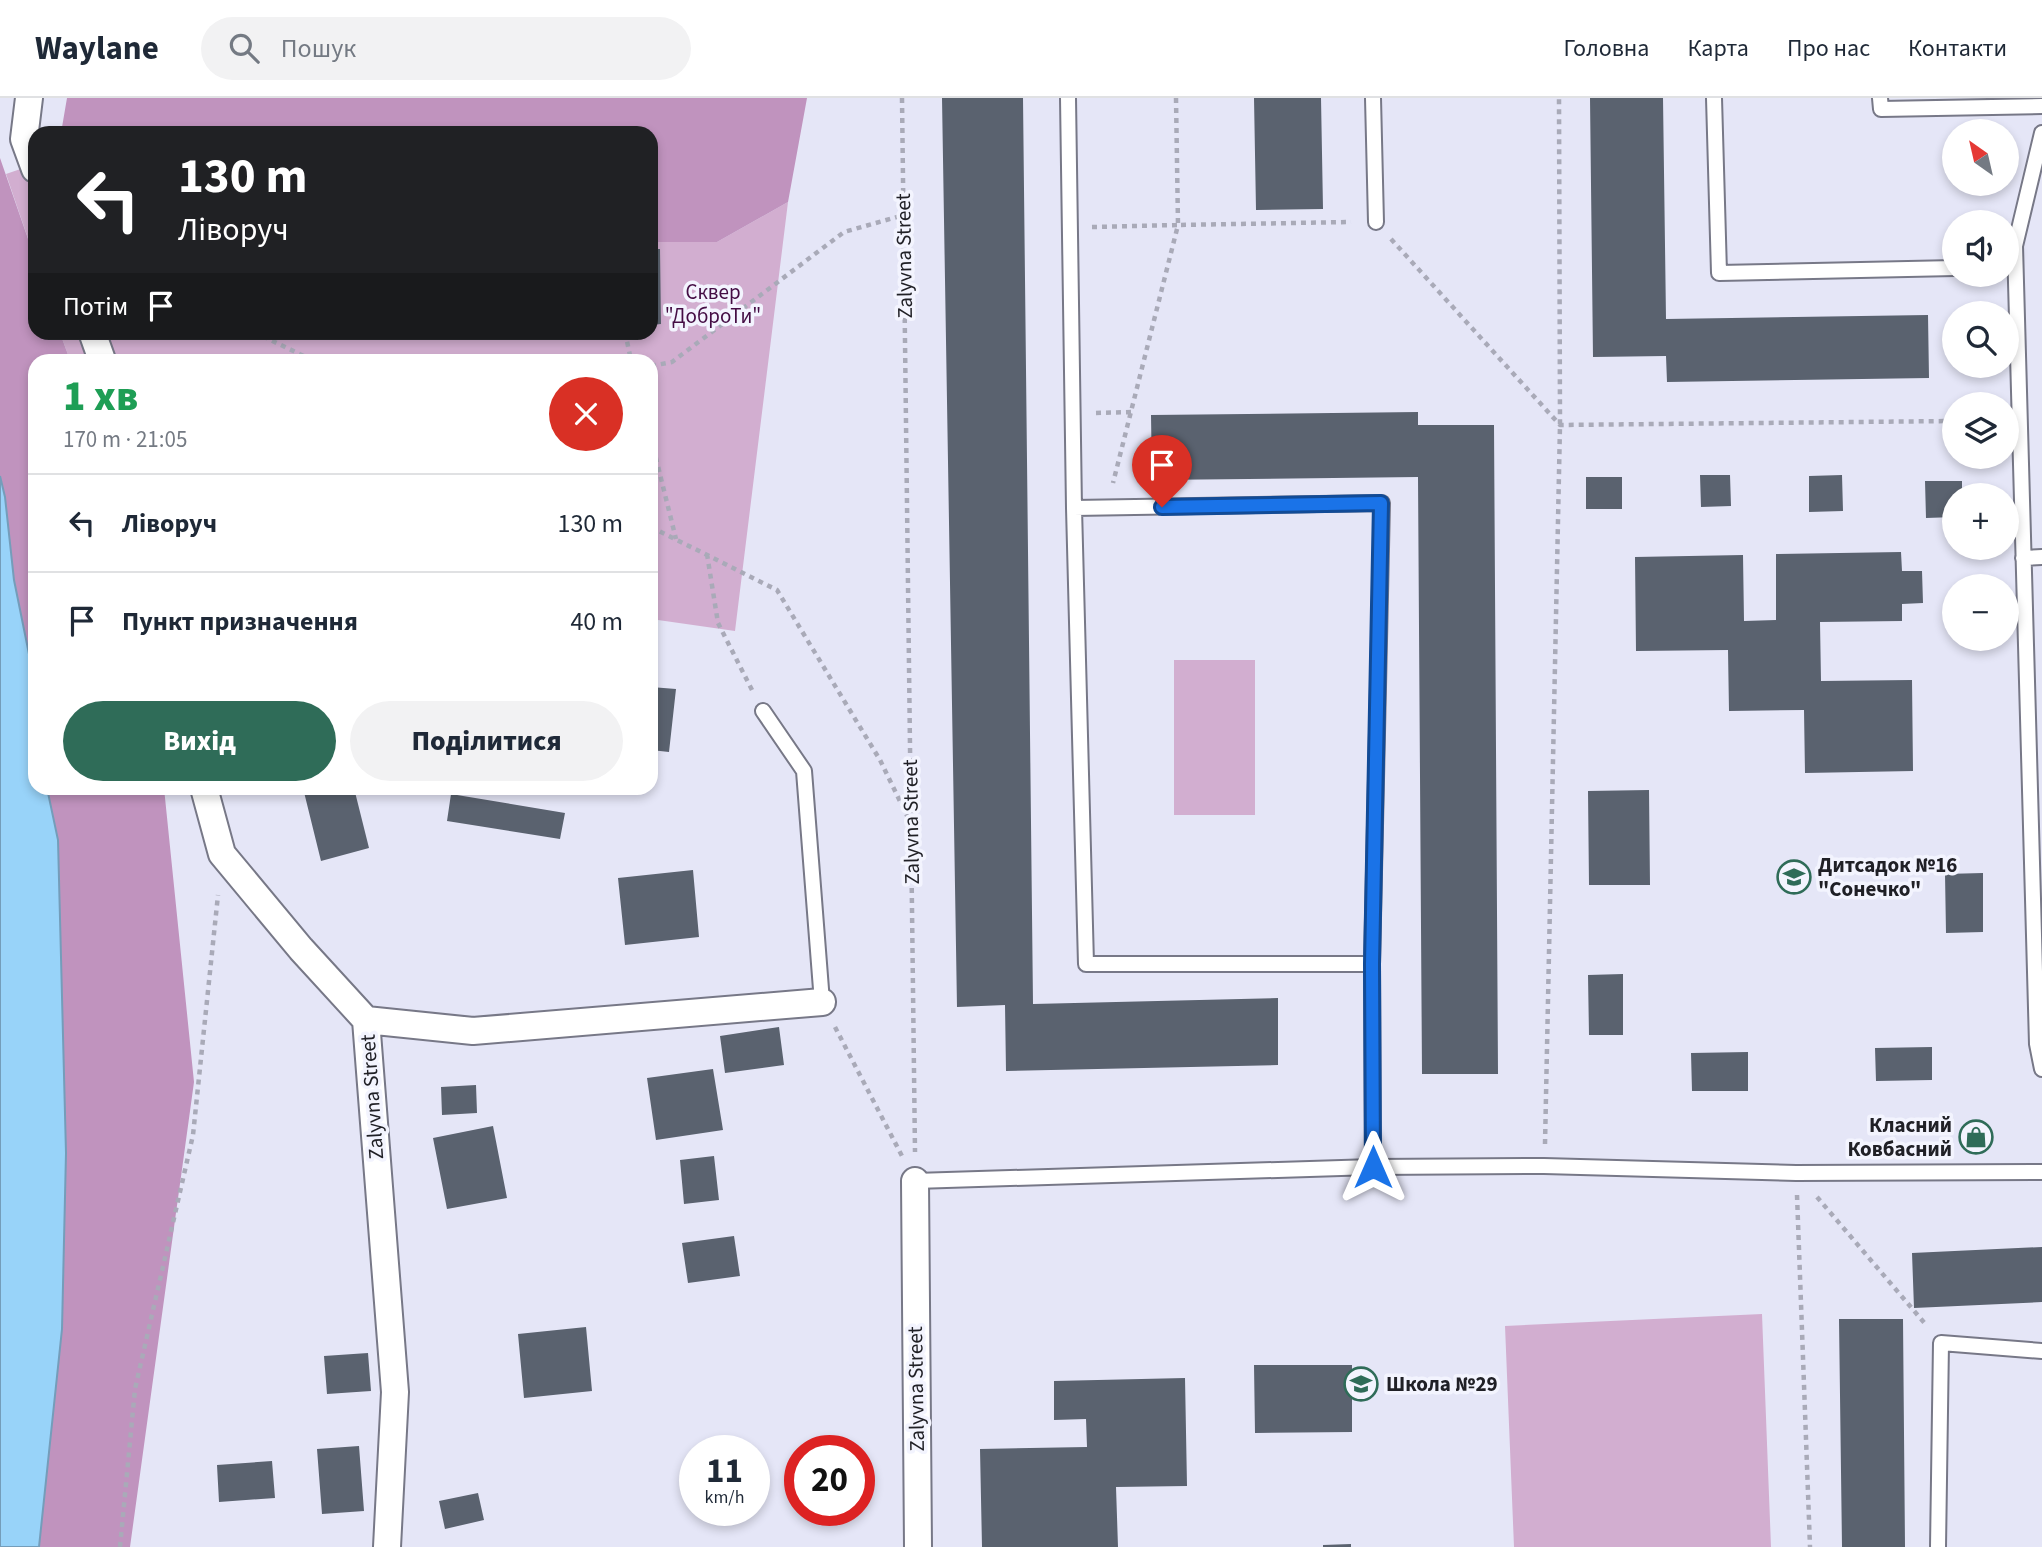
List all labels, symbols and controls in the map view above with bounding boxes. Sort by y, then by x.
search box [201,17,691,80]
text: Waylane [35,25,159,72]
icon: search [225,29,263,67]
text: Пошук [281,30,356,67]
text: Головна [1563,31,1649,66]
text: Карта [1687,31,1749,66]
text: Про нас [1787,31,1870,66]
text: Контакти [1908,31,2007,66]
north arrow [1942,119,2020,196]
map controls [1942,119,2019,651]
text: 130 m [178,142,307,212]
icon: left [63,154,154,245]
street label: Zalyvna Street [888,193,920,319]
text: Ліворуч [178,207,289,253]
button: sound [1942,210,2019,287]
park label: Сквер "ДоброТи" [665,277,761,331]
icon: arrive [142,287,180,325]
text: Потім [63,288,128,325]
button: search [1942,301,2019,378]
text: 1 хв [63,367,138,427]
button: close [549,377,623,451]
button: layers [1942,392,2019,469]
text: 170 m · 21:05 [63,423,187,456]
pin [1132,435,1192,507]
icon: arrive [1143,446,1181,484]
button: + [1942,483,2019,560]
icon: left [63,504,101,542]
text: Ліворуч [122,505,217,542]
text: 130 m [557,505,623,542]
button: − [1942,574,2019,651]
icon: arrive [63,602,101,640]
text: Пункт призначення [122,603,358,640]
text: 40 m [570,603,623,640]
button: Вихід [63,701,336,781]
button: Поділитися [350,701,623,781]
street label: Zalyvna Street [895,759,927,885]
place label: Дитсадок №16 "Сонечко" [1818,850,1957,904]
school or university icon: Дитсадок №16 "Сонечко" [1775,858,1813,896]
street label: Zalyvna Street [353,1033,391,1161]
place label: Класний Ковбасний [1848,1110,1952,1164]
shop icon: Класний Ковбасний [1957,1118,1995,1156]
position arrow [1336,1130,1410,1204]
street label: Zalyvna Street [900,1326,932,1452]
school or university icon: Школа №29 [1342,1365,1380,1403]
place label: Школа №29 [1386,1369,1498,1399]
speed limit sign: 20 [784,1435,875,1526]
text: 11 [706,1446,743,1496]
text: km/h [705,1485,744,1510]

